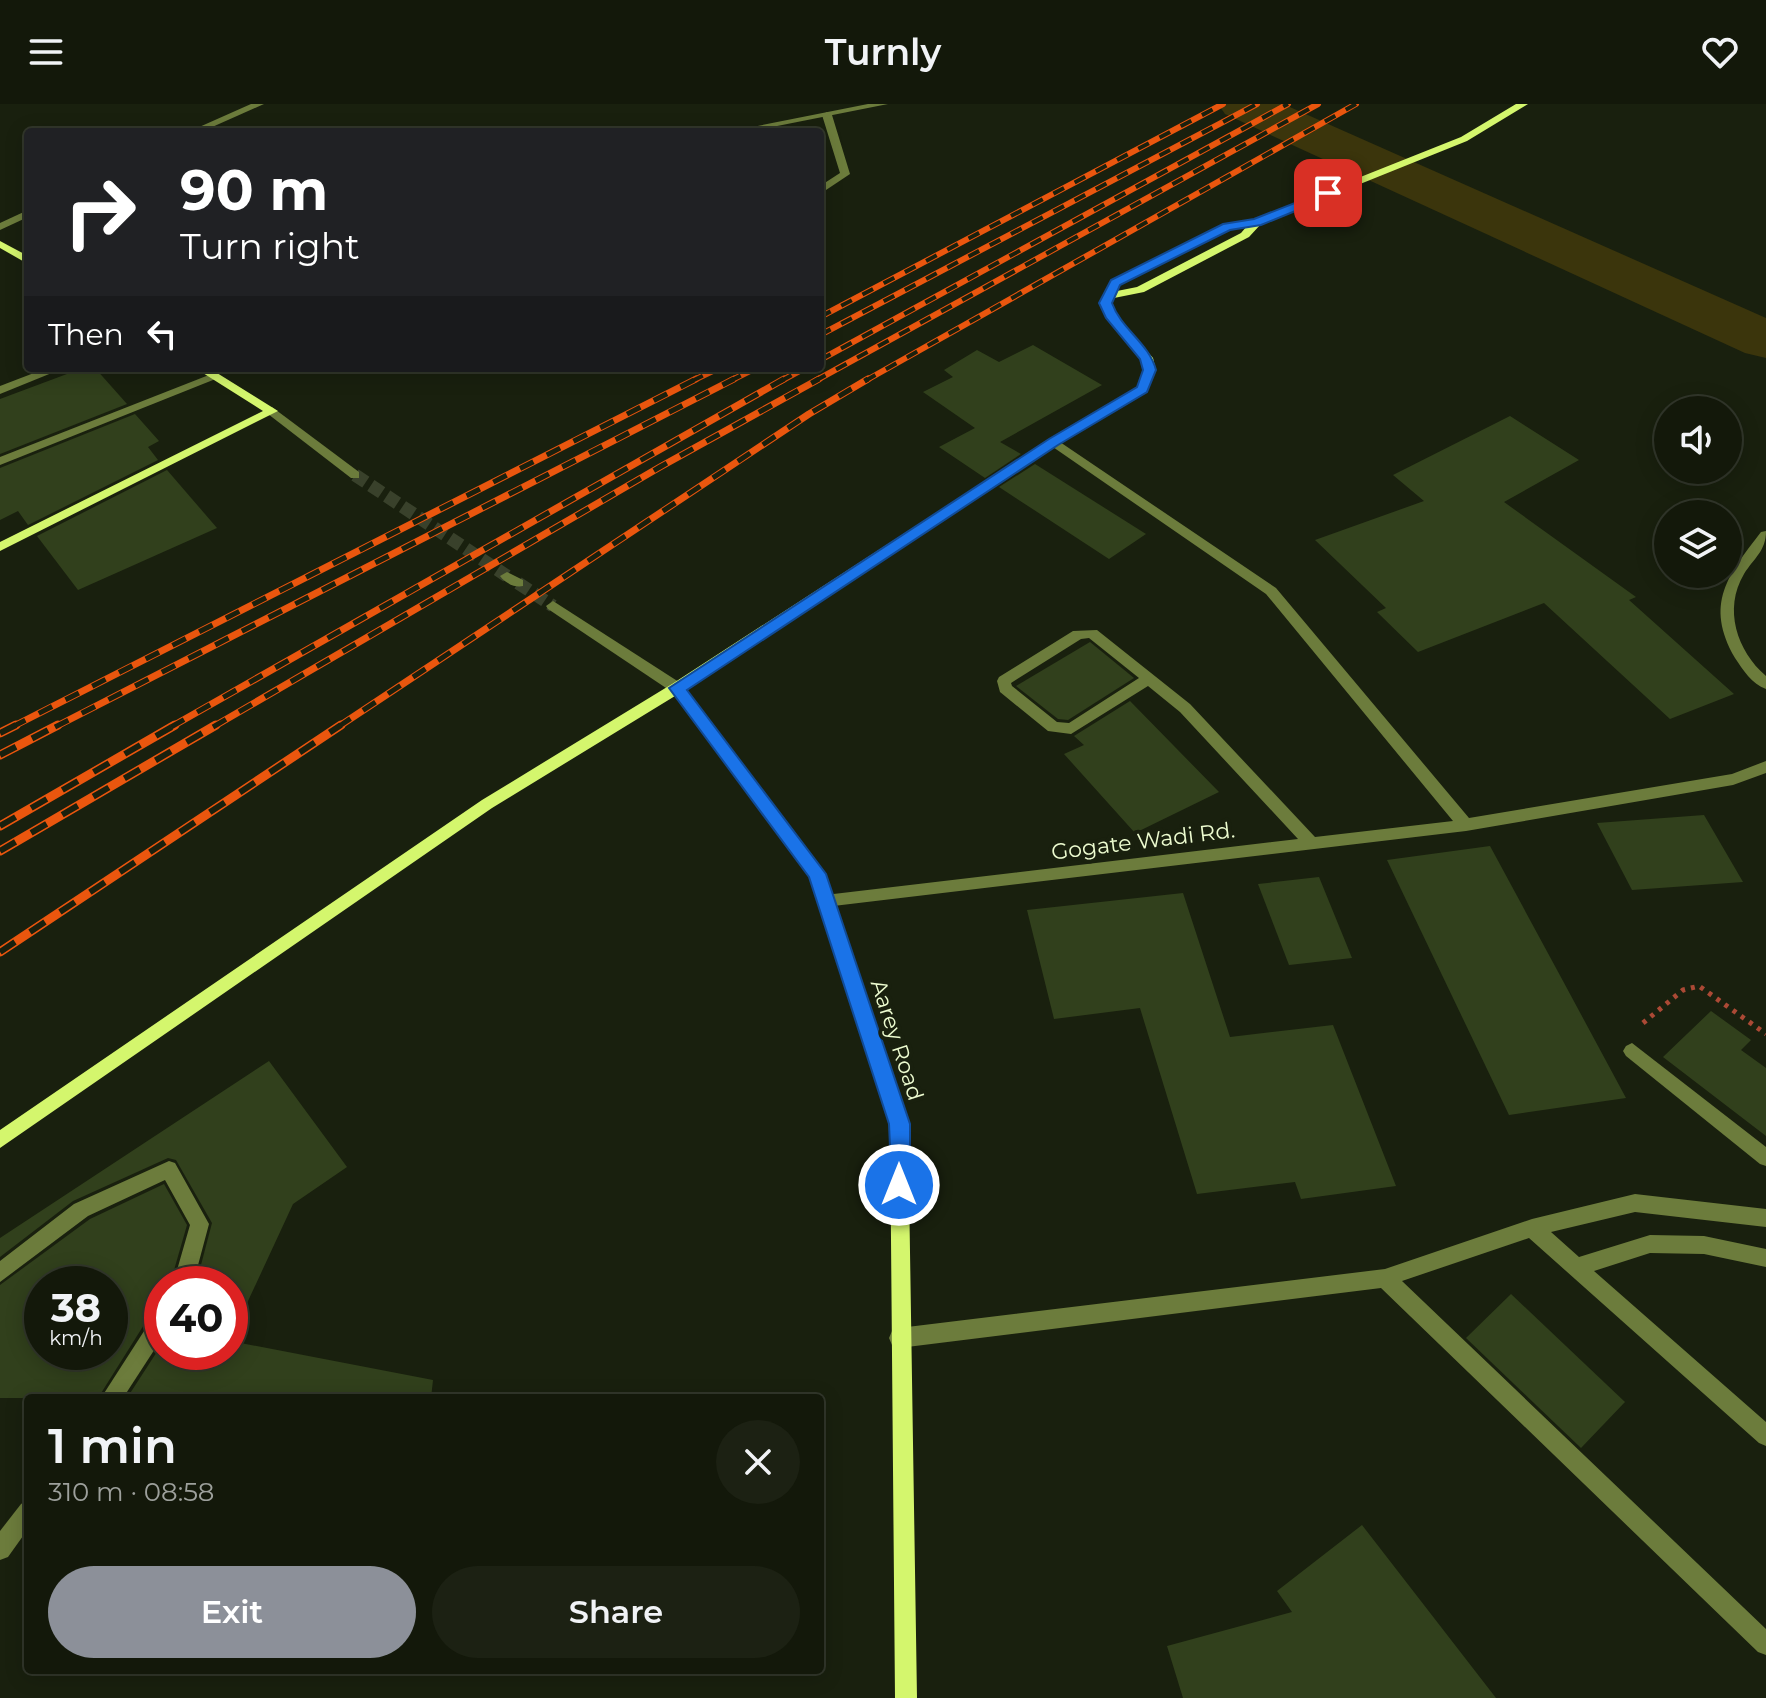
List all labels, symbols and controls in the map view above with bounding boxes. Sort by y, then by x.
icon: menu [24,30,68,74]
text: Turnly [825,30,941,74]
icon: heart [1698,30,1742,74]
text: 90 m [180,156,328,224]
pin [1294,159,1362,227]
icon: right [48,160,152,264]
icon: arrive [1306,171,1350,215]
text: Turn right [180,224,360,268]
icon: left [140,312,184,356]
text: Then [48,316,124,353]
map controls [1654,396,1742,588]
button: sound [1654,396,1742,484]
button: layers [1654,500,1742,588]
street label: Gogate Wadi Rd. [1050,816,1236,866]
street label: Aarey Road [865,976,929,1104]
position arrow [857,1143,941,1227]
speed limit sign: 40 [144,1266,248,1370]
text: 38 [51,1283,101,1332]
text: km/h [49,1326,103,1350]
text: 1 min [48,1417,177,1475]
button: close [716,1420,800,1504]
text: 310 m · 08:58 [48,1476,214,1508]
button: Exit [48,1566,416,1658]
button: Share [432,1566,800,1658]

